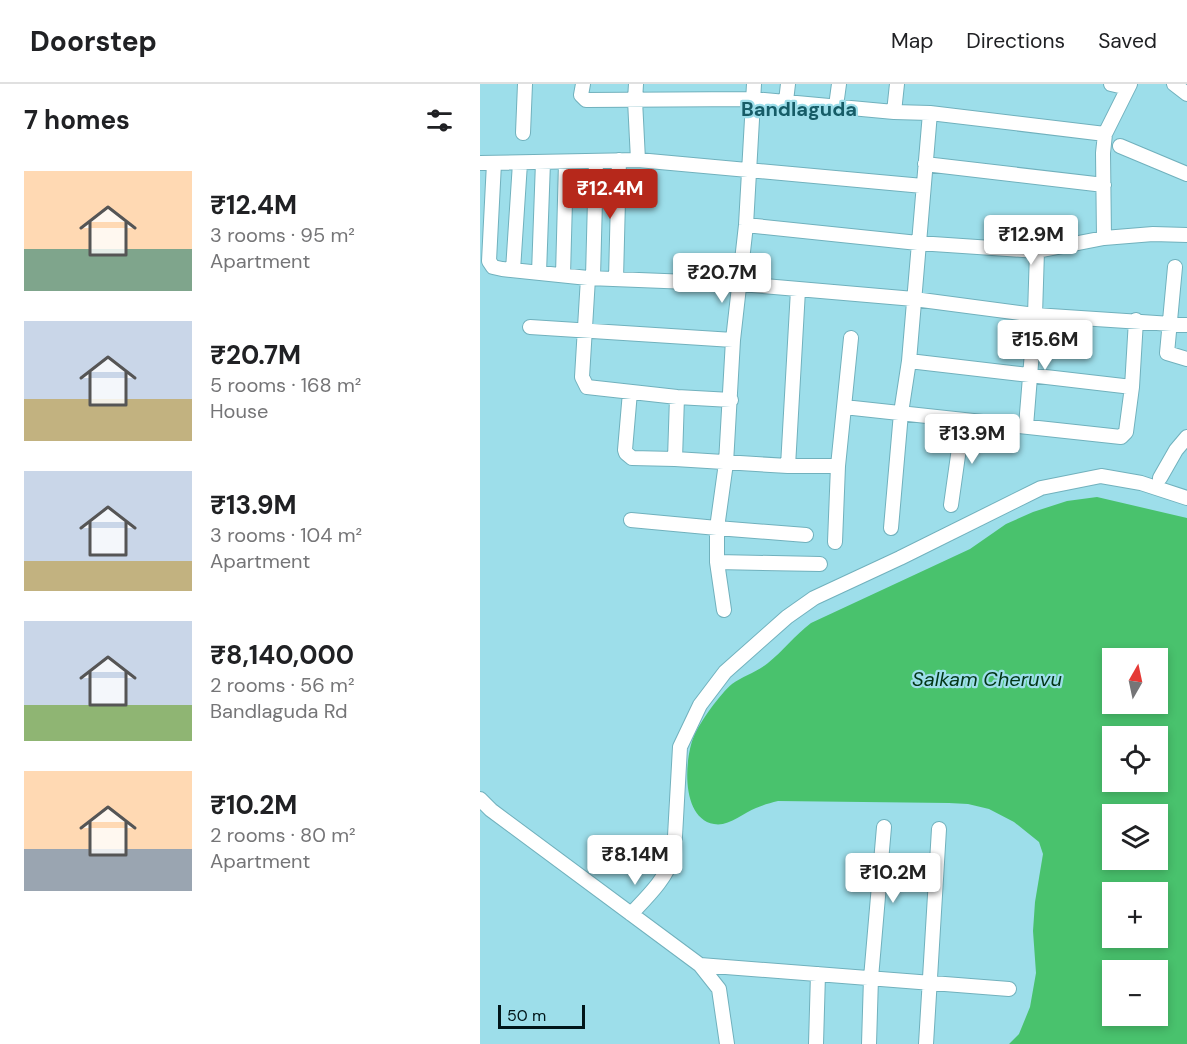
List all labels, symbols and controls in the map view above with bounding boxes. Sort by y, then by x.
text: Doorstep [30,23,157,60]
text: Map [891,27,933,55]
text: Directions [966,27,1065,55]
text: Saved [1098,27,1157,55]
district label: Bandlaguda [741,96,857,122]
text: 7 homes [24,103,130,137]
icon: filters [423,104,456,137]
pin: ₹12.4M [561,169,659,220]
text: ₹12.4M [577,175,643,201]
text: ₹12.4M [210,188,297,222]
icon: home [72,195,144,267]
pin: ₹12.9M [982,215,1080,266]
text: ₹12.9M [998,221,1064,247]
text: 3 rooms · 95 m² [210,222,355,248]
text: Apartment [210,248,310,274]
pin: ₹20.7M [673,253,771,304]
text: ₹20.7M [687,259,757,285]
pin: ₹15.6M [996,320,1094,371]
text: ₹15.6M [1012,326,1078,352]
text: ₹20.7M [210,338,301,372]
icon: home [72,345,144,417]
text: 5 rooms · 168 m² [210,372,361,398]
text: House [210,398,268,424]
pin: ₹13.9M [923,414,1021,465]
text: ₹13.9M [939,420,1005,446]
text: ₹13.9M [210,488,296,522]
icon: home [72,495,144,567]
text: 3 rooms · 104 m² [210,522,362,548]
text: Apartment [210,548,310,574]
text: ₹8,140,000 [210,638,354,672]
icon: home [72,645,144,717]
north arrow [1102,648,1168,714]
map controls [1102,648,1168,1026]
water label: Salkam Cheruvu [912,666,1062,692]
text: 2 rooms · 56 m² [210,672,355,698]
text: Bandlaguda Rd [210,698,347,724]
button: locate [1102,726,1168,792]
text: ₹10.2M [210,788,297,822]
icon: home [72,795,144,867]
button: layers [1102,804,1168,870]
text: 2 rooms · 80 m² [210,822,356,848]
pin: ₹8.14M [586,835,684,886]
text: ₹8.14M [601,841,669,867]
text: Apartment [210,848,310,874]
pin: ₹10.2M [844,853,942,904]
text: ₹10.2M [859,859,927,885]
button: + [1102,882,1168,948]
button: − [1102,960,1168,1026]
scale bar [498,1002,585,1030]
text: 50 m [507,1005,546,1026]

